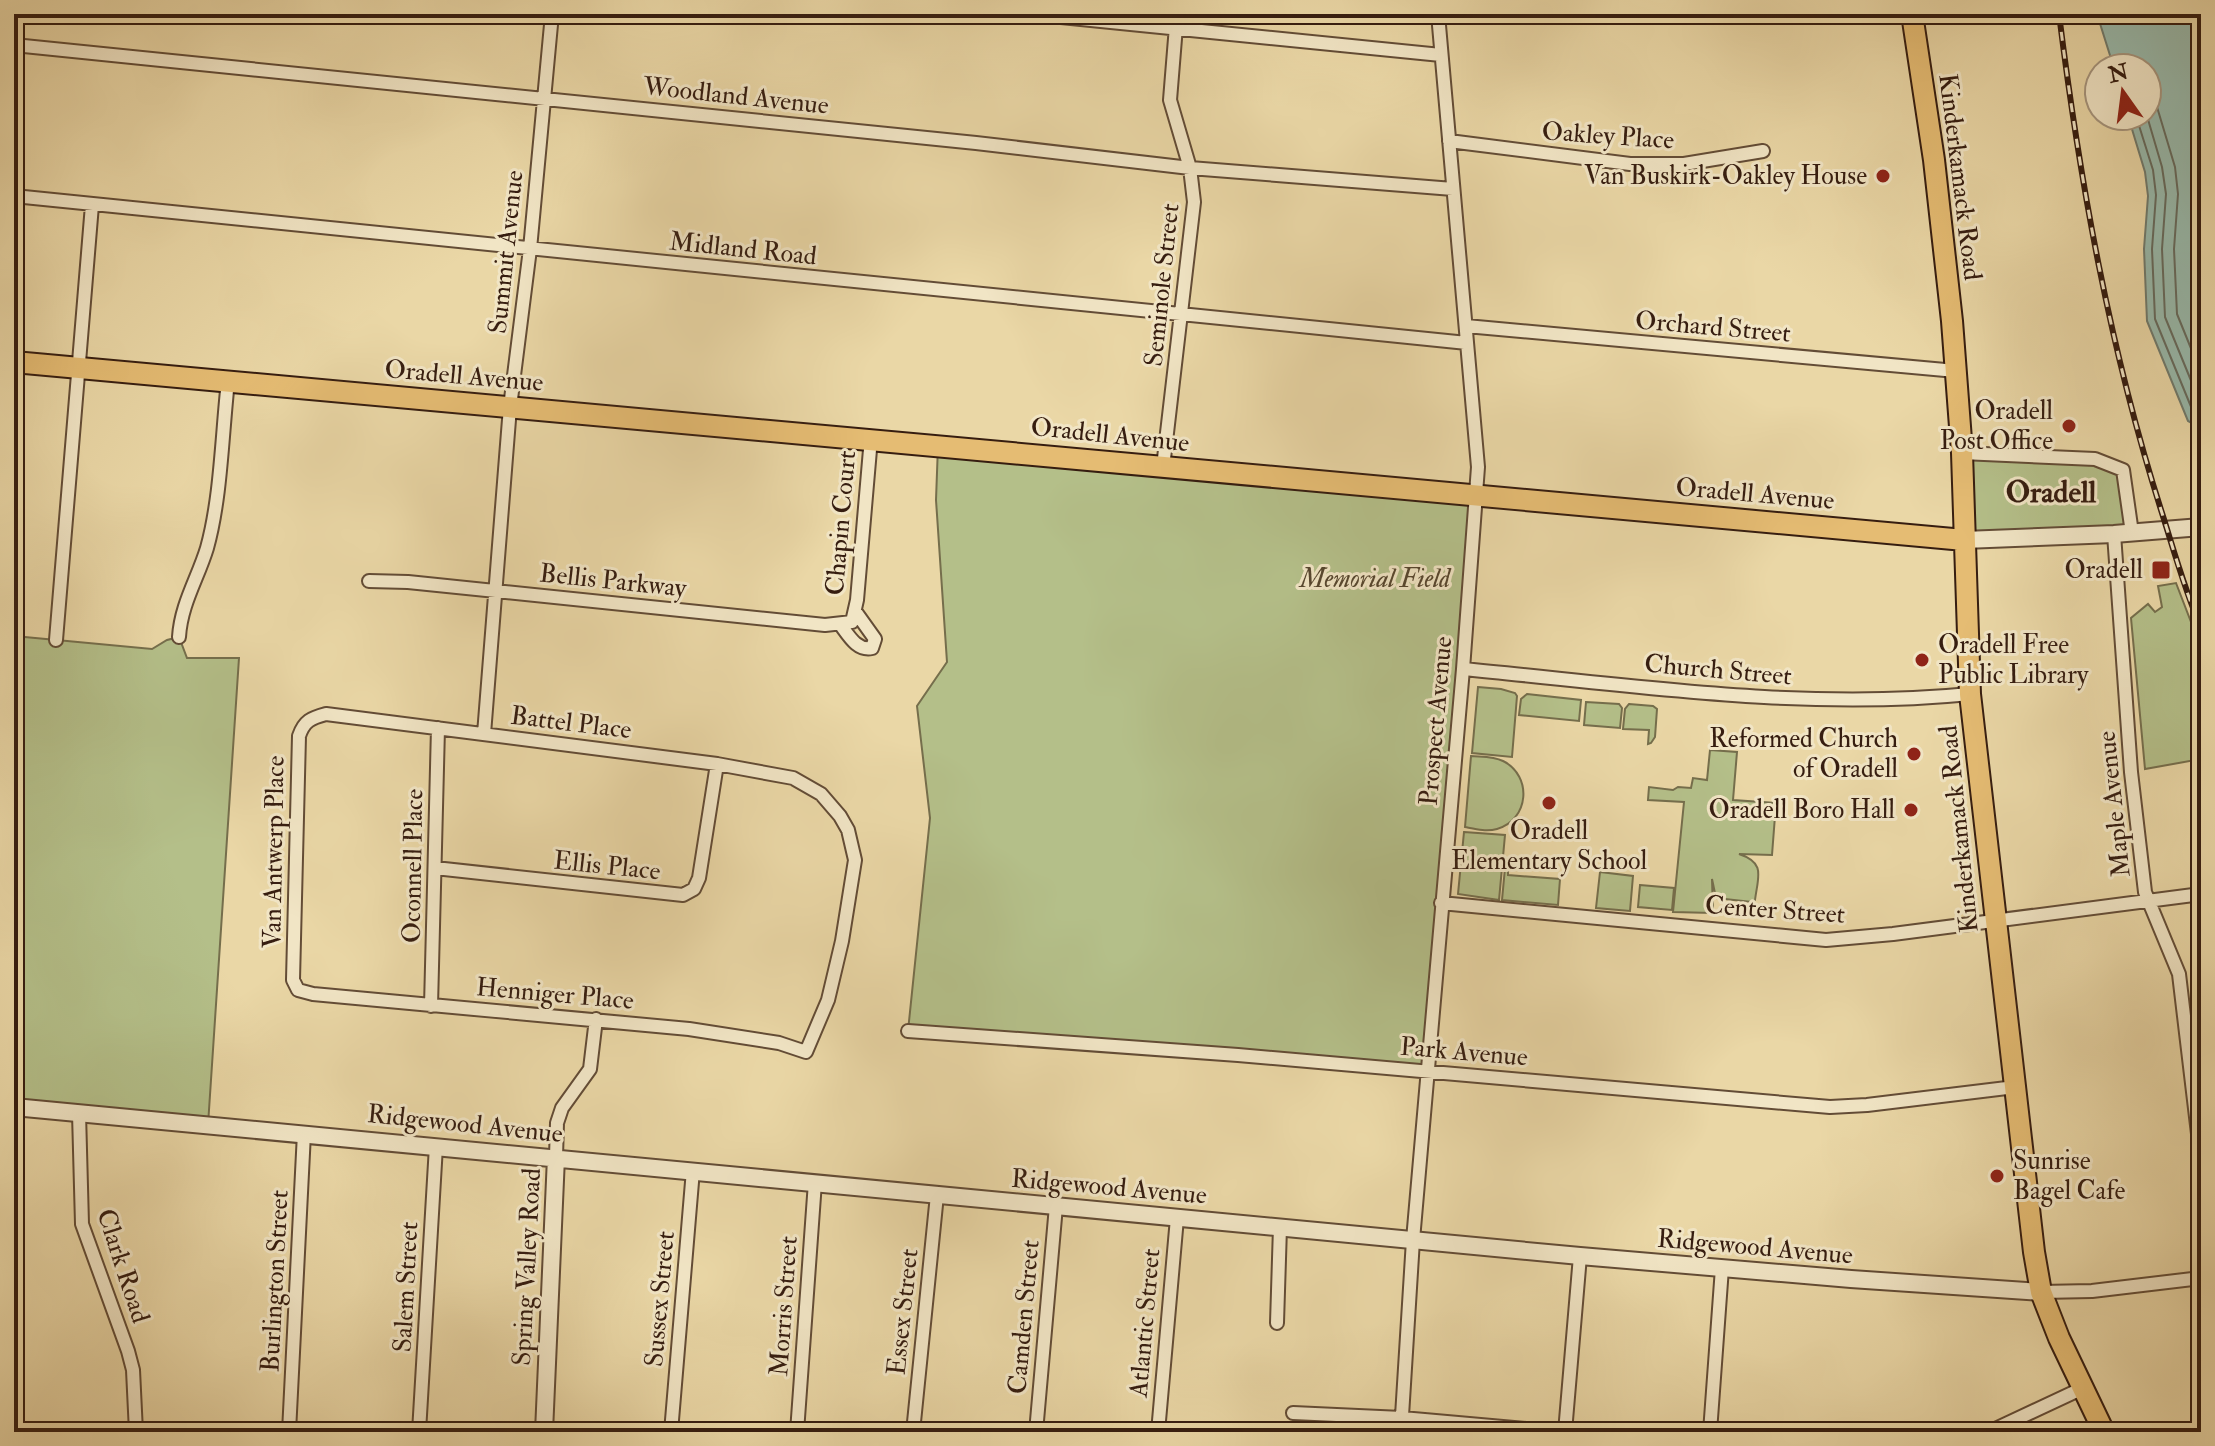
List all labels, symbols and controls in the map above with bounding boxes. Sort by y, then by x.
north arrow [2083,52,2163,132]
text: N [2104,58,2132,90]
street label: Woodland Avenue [641,70,830,122]
street label: Kinderkamack Road [1931,72,1989,282]
street label: Oakley Place [1541,115,1675,157]
place label: Van Buskirk-Oakley House [1584,160,1867,192]
marker: Van Buskirk-Oakley House [1874,167,1892,185]
street label: Summit Avenue [482,169,531,335]
street label: Seminole Street [1138,202,1186,368]
street label: Midland Road [668,225,818,273]
street label: Orchard Street [1634,304,1792,350]
street label: Oradell Avenue [383,353,545,399]
place label: Oradell Post Office [1940,395,2053,457]
street label: Oradell Avenue [1029,411,1191,459]
marker: Oradell Post Office [2060,417,2078,435]
street label: Chapin Court [819,449,864,597]
street label: Oradell Avenue [1674,471,1836,517]
district label: Oradell [2006,474,2097,511]
place label: Oradell [2064,554,2143,586]
street label: Bellis Parkway [538,557,689,605]
marker: Oradell [2150,559,2172,581]
park label: Memorial Field [1298,563,1452,595]
place label: Oradell Free Public Library [1938,629,2089,691]
street label: Prospect Avenue [1413,635,1460,807]
street label: Church Street [1643,648,1793,692]
marker: Oradell Free Public Library [1913,651,1931,669]
street label: Battel Place [509,700,633,746]
place label: Reformed Church of Oradell [1709,723,1898,785]
street label: Kinderkamack Road [1932,724,1986,934]
street label: Maple Avenue [2090,729,2139,879]
marker: Reformed Church of Oradell [1905,745,1923,763]
street label: Van Antwerp Place [256,755,293,949]
street label: Oconnell Place [396,788,430,944]
marker: Oradell Elementary School [1540,794,1558,812]
place label: Oradell Boro Hall [1709,794,1895,826]
marker: Oradell Boro Hall [1902,801,1920,819]
place label: Oradell Elementary School [1451,815,1647,877]
street label: Ellis Place [552,844,662,888]
street label: Center Street [1704,889,1846,931]
street label: Henniger Place [475,971,635,1017]
street label: Park Avenue [1399,1030,1529,1074]
street label: Ridgewood Avenue [366,1098,564,1150]
place label: Sunrise Bagel Cafe [2013,1145,2125,1207]
street label: Ridgewood Avenue [1010,1163,1208,1212]
street label: Spring Valley Road [506,1167,549,1367]
marker: Sunrise Bagel Cafe [1988,1167,2006,1185]
street label: Burlington Street [254,1189,296,1373]
street label: Clark Road [90,1205,157,1327]
street label: Salem Street [387,1221,425,1353]
street label: Ridgewood Avenue [1656,1223,1854,1272]
street label: Sussex Street [638,1230,682,1368]
street label: Morris Street [763,1235,805,1377]
street label: Camden Street [1001,1238,1047,1396]
street label: Essex Street [880,1247,926,1377]
street label: Atlantic Street [1122,1247,1167,1400]

